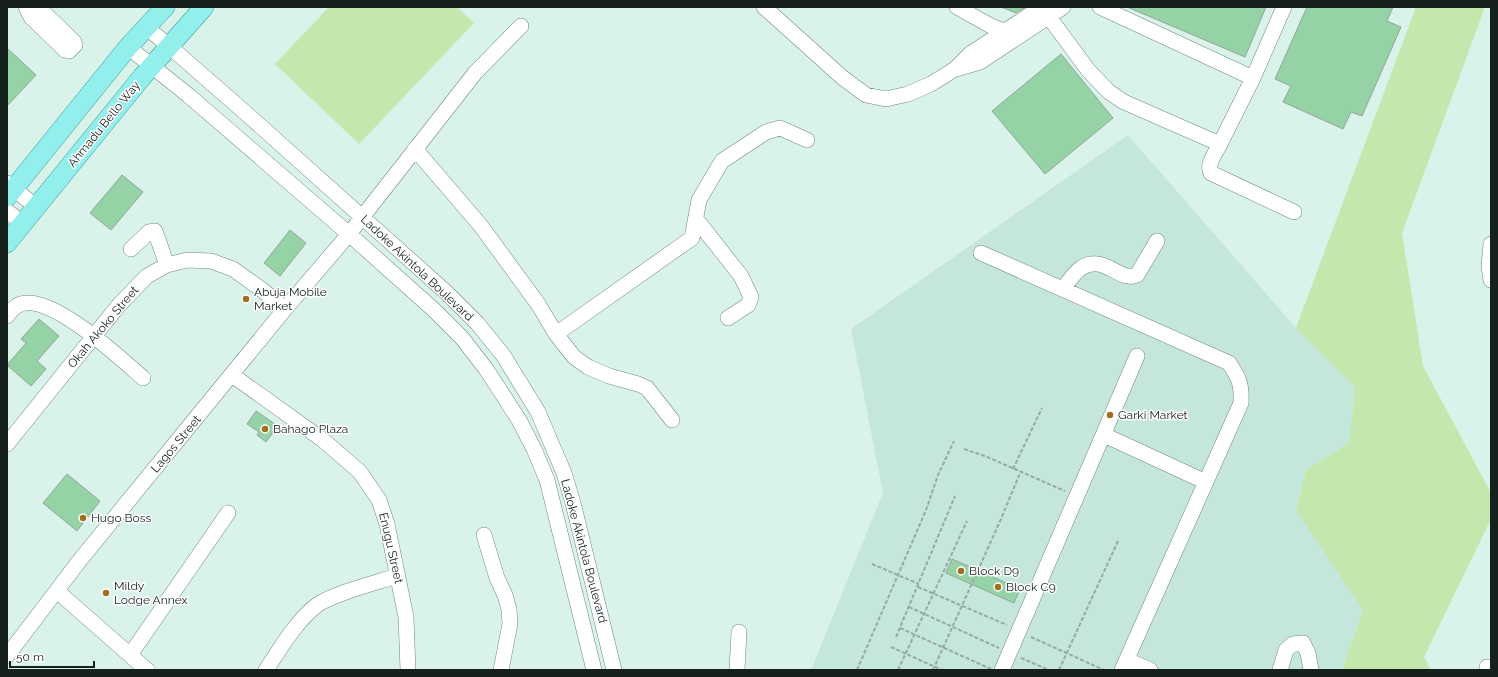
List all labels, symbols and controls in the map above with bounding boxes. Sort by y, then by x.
street label: Ahmadu Bello Way [65,78,143,170]
street label: Ladoke Akintola Boulevard [358,212,476,324]
street label: Okah Akoko Street [65,283,141,371]
place label: Abuja Mobile Market [254,285,327,313]
marker: Abuja Mobile Market [241,294,251,304]
place label: Garki Market [1118,408,1188,422]
marker: Garki Market [1105,410,1115,420]
street label: Lagos Street [148,413,204,475]
place label: Bahago Plaza [273,422,348,436]
marker: Bahago Plaza [260,424,270,434]
street label: Ladoke Akintola Boulevard [558,477,610,625]
place label: Hugo Boss [91,511,152,525]
street label: Enugu Street [376,511,406,585]
marker: Hugo Boss [78,513,88,523]
place label: Block D9 [969,564,1019,578]
marker: Block D9 [956,566,966,576]
place label: Mildy Lodge Annex [114,579,188,607]
place label: Block C9 [1006,580,1056,594]
marker: Block C9 [993,582,1003,592]
marker: Mildy Lodge Annex [101,588,111,598]
scale bar [10,643,94,669]
text: 50 m [16,650,44,664]

